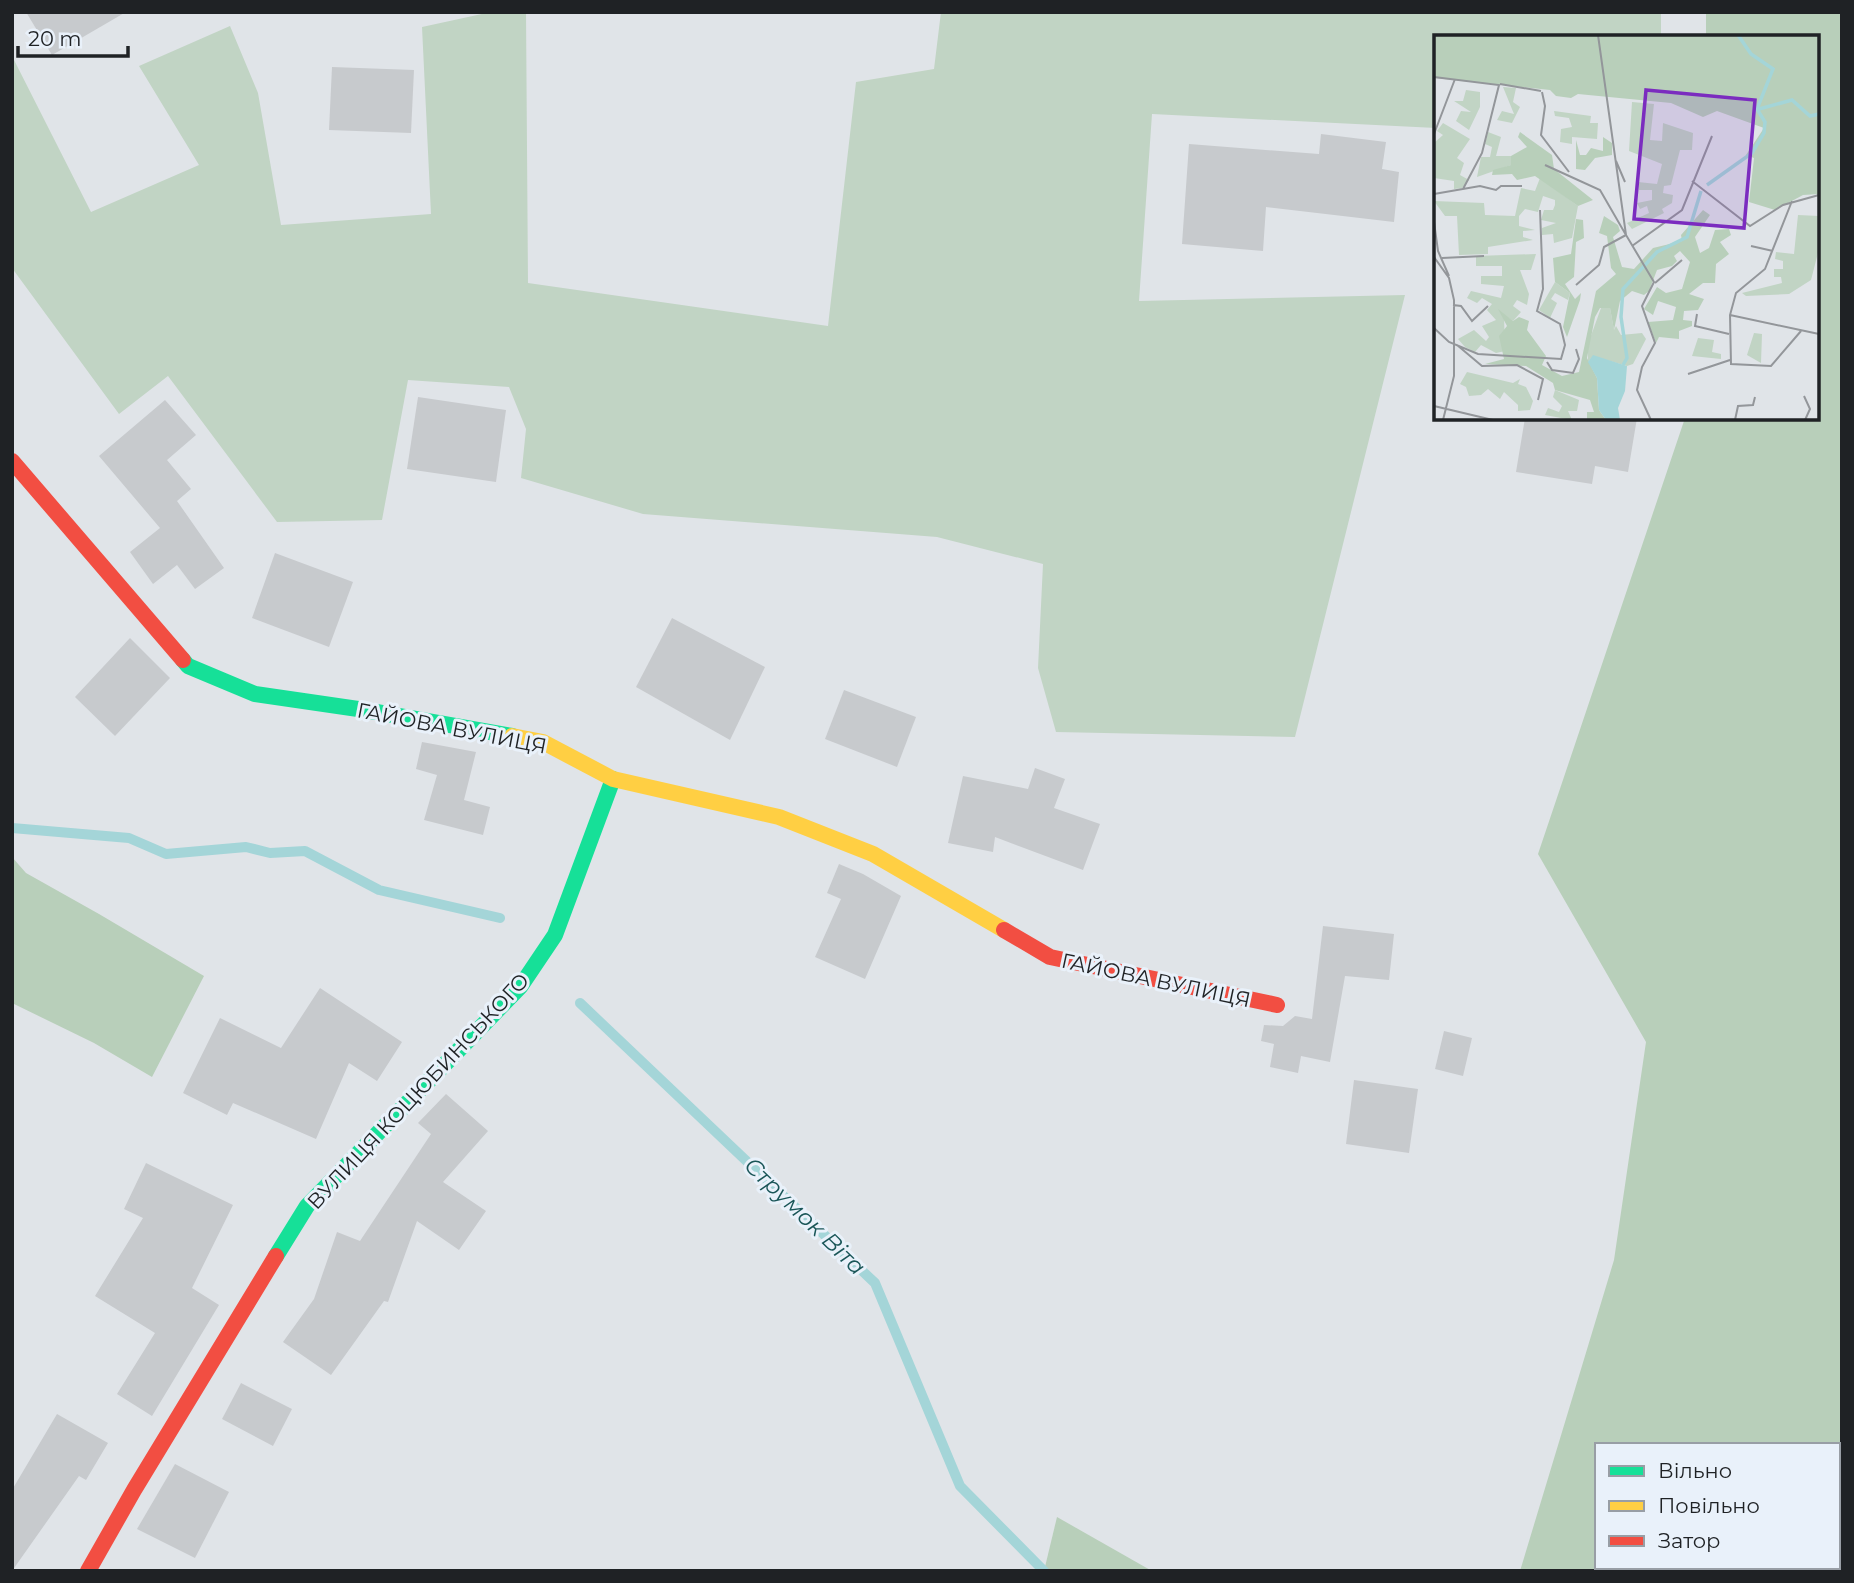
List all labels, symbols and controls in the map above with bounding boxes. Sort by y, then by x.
scale bar [18,14,128,58]
text: 20 m [28,26,82,51]
inset map [1434,35,1819,420]
street label: ГАЙОВА ВУЛИЦЯ [355,697,549,759]
street label: ГАЙОВА ВУЛИЦЯ [1059,948,1253,1012]
street label: ВУЛИЦЯ КОЦЮБИНСЬКОГО [302,968,534,1214]
water label: Струмок Віта [738,1151,872,1281]
legend [1595,1443,1840,1569]
text: Вільно [1658,1458,1732,1483]
text: Повільно [1658,1493,1760,1518]
text: Затор [1658,1528,1720,1553]

